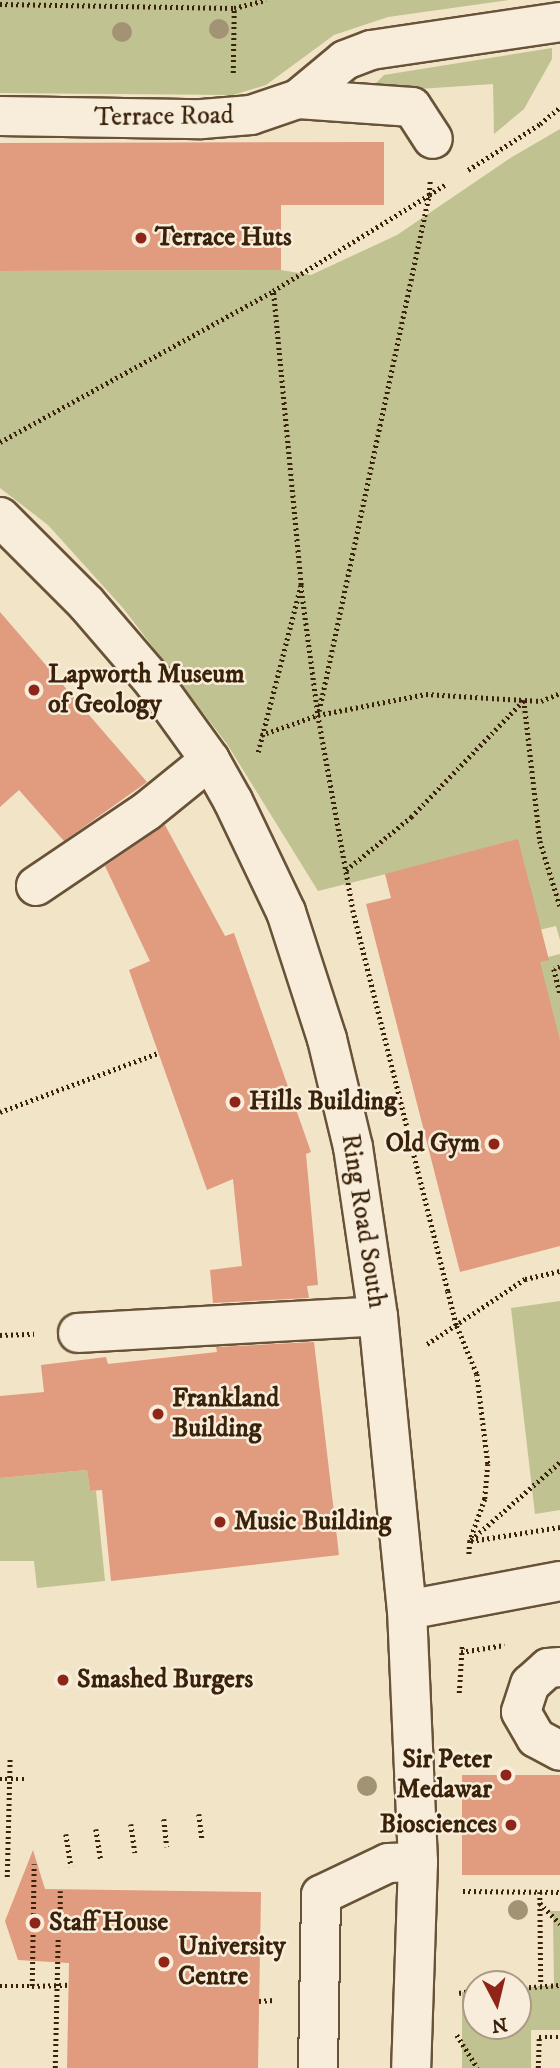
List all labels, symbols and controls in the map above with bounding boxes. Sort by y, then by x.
street label: Terrace Road [94,100,234,134]
place label: Terrace Huts [155,222,292,254]
marker: Terrace Huts [133,230,149,246]
place label: Lapworth Museum of Geology [48,659,245,720]
marker: Lapworth Museum of Geology [26,682,42,698]
place label: Hills Building [249,1086,397,1118]
marker: Hills Building [227,1094,243,1110]
place label: Old Gym [385,1128,480,1160]
street label: Ring Road South [334,1132,392,1310]
marker: Old Gym [486,1136,502,1152]
place label: Frankland Building [172,1383,279,1444]
marker: Frankland Building [150,1406,166,1422]
place label: Music Building [234,1506,392,1538]
marker: Music Building [212,1514,228,1530]
place label: Smashed Burgers [77,1664,253,1696]
marker: Smashed Burgers [55,1672,71,1688]
place label: Sir Peter Medawar [397,1744,492,1806]
marker: Sir Peter Medawar [498,1767,514,1783]
place label: Biosciences [380,1809,497,1841]
marker: Biosciences [503,1817,519,1833]
place label: Staff House [49,1907,168,1939]
marker: Staff House [27,1915,43,1931]
place label: University Centre [178,1931,286,1993]
marker: University Centre [156,1954,172,1970]
north arrow [462,1970,532,2040]
text: N [490,2012,509,2037]

